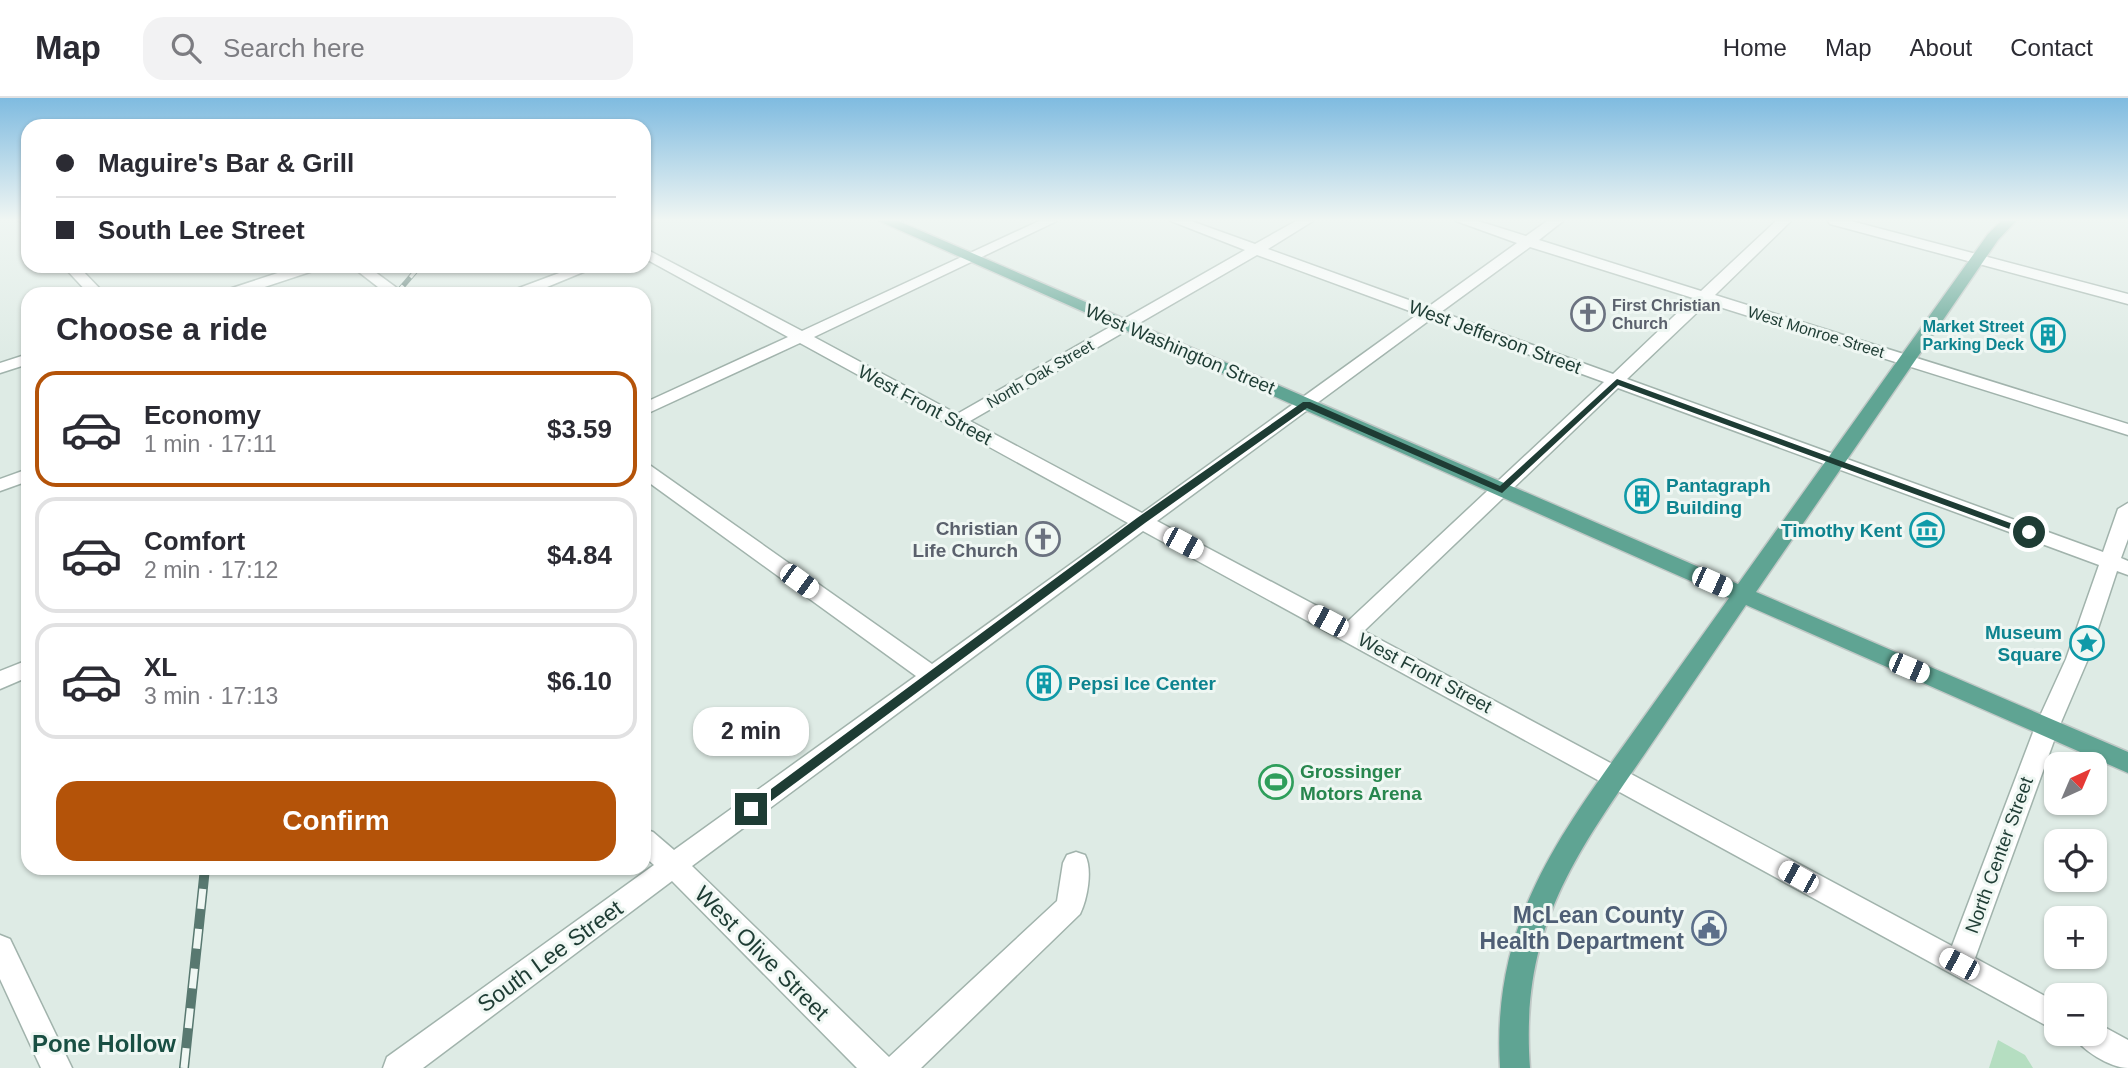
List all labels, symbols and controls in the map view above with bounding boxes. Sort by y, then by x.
search box [143,17,633,80]
text: Map [35,29,101,66]
icon: search [167,29,205,67]
text: Search here [223,33,365,63]
text: Home [1723,34,1787,61]
text: Map [1825,34,1872,61]
text: About [1910,34,1972,61]
text: Contact [2010,34,2093,61]
text: Maguire's Bar & Grill [98,148,354,178]
text: South Lee Street [98,215,305,245]
church icon: First Christian Church [1569,295,1607,333]
street label: West Jefferson Street [1406,296,1585,378]
place label: First Christian Church [1612,297,1720,332]
street label: West Washington Street [1082,300,1279,399]
street label: West Monroe Street [1746,303,1887,361]
text: Choose a ride [56,311,268,347]
building icon: Market Street Parking Deck [2029,316,2067,354]
place label: Market Street Parking Deck [1923,318,2025,353]
street label: North Oak Street [984,336,1097,411]
street label: West Front Street [854,361,996,449]
icon: car [60,398,123,461]
text: Economy [144,400,261,430]
text: $3.59 [547,414,612,444]
text: 1 min · 17:11 [144,431,277,457]
place label: Pantagraph Building [1666,475,1771,518]
building icon: Pantagraph Building [1623,477,1661,515]
museum icon: Timothy Kent [1908,511,1946,549]
route start [2013,516,2045,548]
place label: Christian Life Church [912,518,1018,561]
church icon: Christian Life Church [1024,520,1062,558]
place label: Timothy Kent [1781,520,1903,541]
icon: car [60,524,123,587]
car [1160,524,1207,562]
text: Comfort [144,526,245,556]
text: $4.84 [547,540,612,570]
text: 2 min · 17:12 [144,557,278,583]
car [776,560,823,602]
car [1689,564,1736,600]
car [1305,602,1352,640]
place label: Museum Square [1985,622,2062,665]
place icon: Museum Square [2068,624,2106,662]
street label: West Front Street [1354,629,1496,717]
icon: car [60,650,123,713]
car [1886,650,1933,686]
text: XL [144,652,177,682]
building icon: Pepsi Ice Center [1025,664,1063,702]
text: $6.10 [547,666,612,696]
place label: Pepsi Ice Center [1068,673,1216,694]
text: 3 min · 17:13 [144,683,278,709]
callout: 2 min [693,708,809,756]
text: 2 min [721,718,781,744]
north arrow [2044,752,2107,816]
map controls [2044,752,2107,1046]
place label: Grossinger Motors Arena [1300,761,1422,804]
sports icon: Grossinger Motors Arena [1257,763,1295,801]
street label: North Center Street [1961,773,2037,936]
button: Confirm [56,781,616,861]
route end [735,793,767,825]
button: locate [2044,829,2107,892]
car [1775,858,1822,896]
street label: West Olive Street [690,881,835,1026]
street label: South Lee Street [473,894,628,1017]
place label: McLean County Health Department [1480,902,1684,954]
button: + [2044,906,2107,969]
public building icon: McLean County Health Department [1690,909,1728,947]
car [1936,945,1983,983]
button: − [2044,983,2107,1046]
district label: Pone Hollow [32,1030,176,1057]

